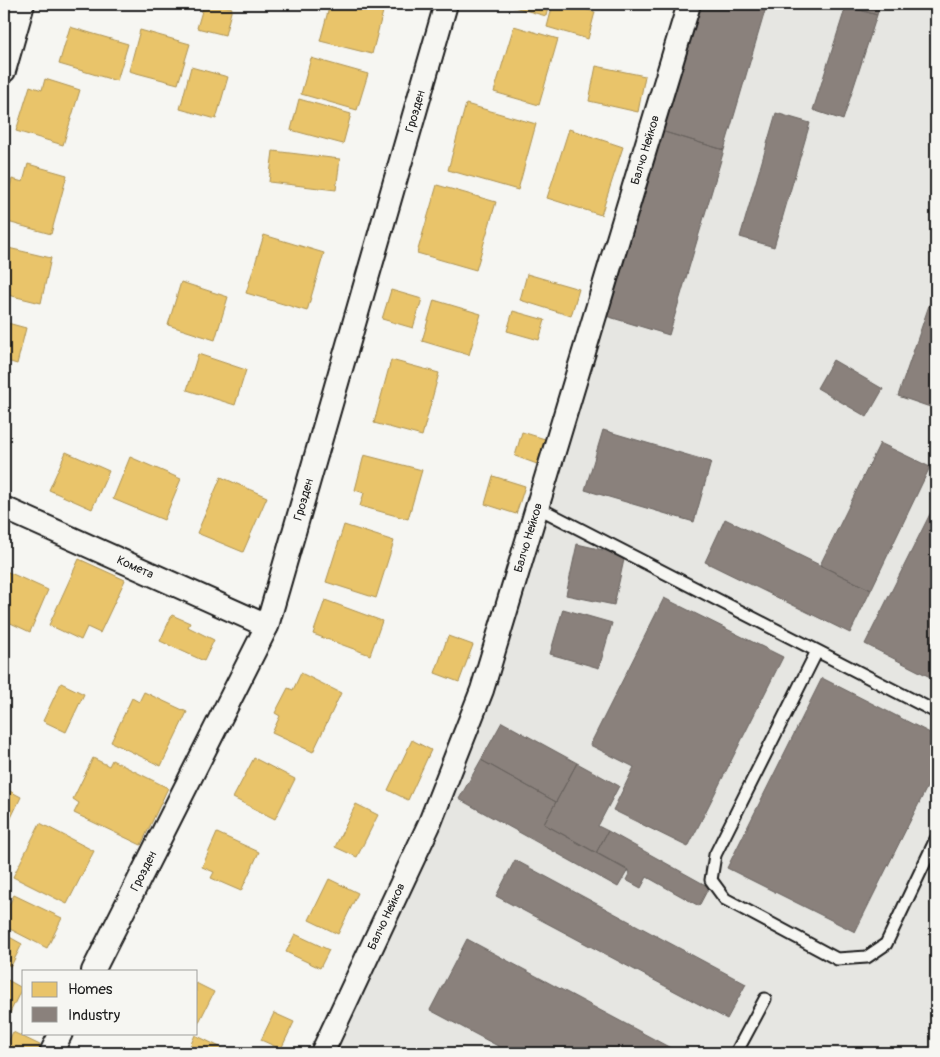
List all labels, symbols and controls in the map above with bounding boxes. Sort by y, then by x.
street label: Грозден [402,89,429,134]
street label: Балчо Нейков [628,113,663,187]
street label: Грозден [291,477,317,522]
street label: Балчо Нейков [511,501,546,574]
street label: Комета [114,553,156,582]
street label: Грозден [128,849,160,894]
street label: Балчо Нейков [364,881,409,952]
legend [22,970,198,1034]
text: Homes [68,980,113,999]
text: Industry [68,1006,121,1025]

